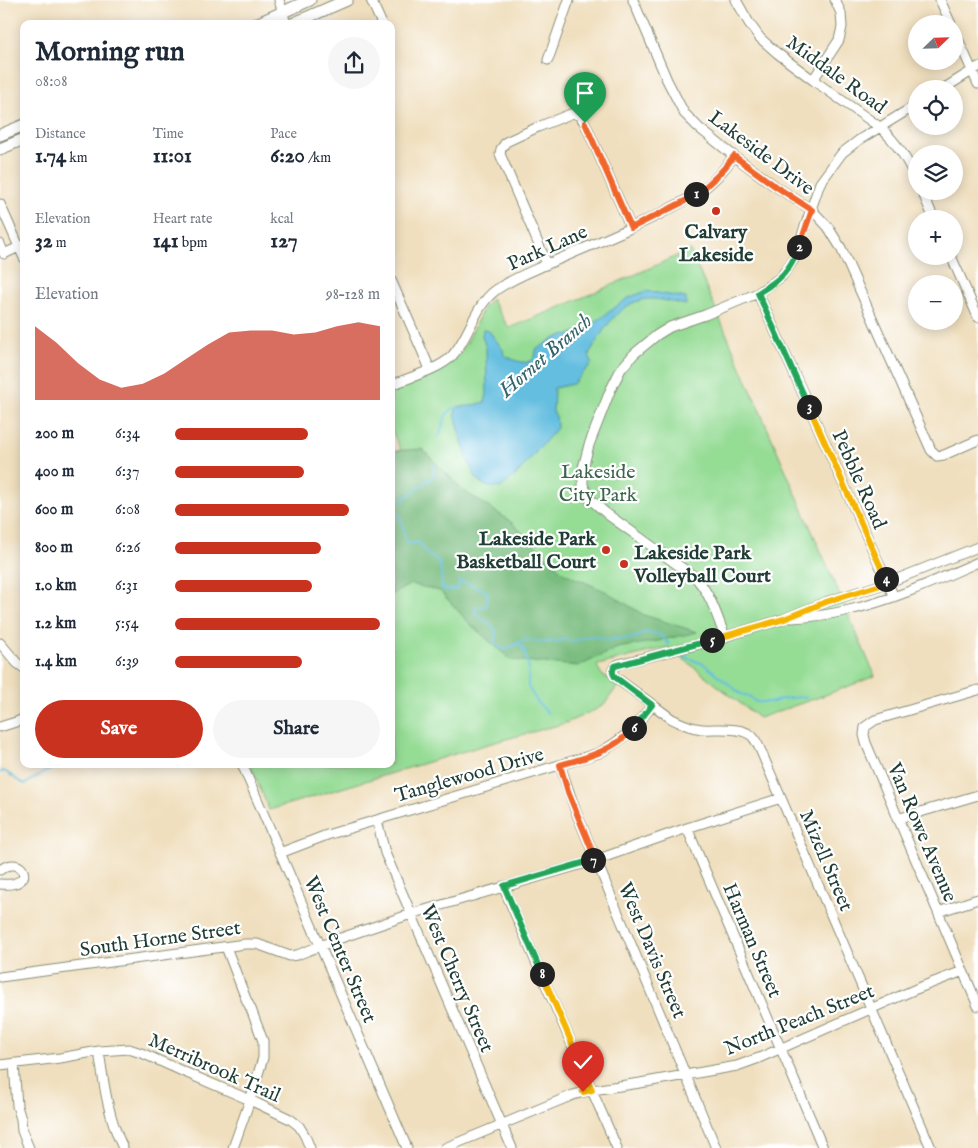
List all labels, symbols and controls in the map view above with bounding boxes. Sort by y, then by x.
north arrow [908,15,962,70]
map controls [908,15,963,330]
street label: Middale Road [781,30,892,120]
text: Morning run [35,35,185,70]
button: share [328,37,380,89]
text: 08:08 [35,72,67,92]
pin [564,72,606,123]
icon: arrive [571,79,599,107]
button: locate [908,80,963,135]
street label: Lakeside Drive [703,105,819,201]
text: Distance [35,125,86,143]
text: Time [153,125,184,143]
text: Pace [270,125,297,143]
text: 1.74 [35,143,66,170]
text: 11:01 [153,143,192,170]
text: 6:20 [270,143,305,170]
button: layers [908,145,963,200]
text: km [66,149,88,167]
text: /km [305,149,331,167]
pin: 1 [684,182,708,206]
text: 1 [694,185,699,203]
marker: Calvary Lakeside [710,205,722,217]
text: Elevation [35,210,91,228]
text: Heart rate [153,210,212,228]
text: kcal [270,210,294,228]
button: + [908,210,963,265]
street label: Park Lane [504,220,592,277]
place label: Calvary Lakeside [679,220,754,268]
text: 32 [35,228,53,255]
text: 141 [153,228,179,255]
text: 127 [270,228,298,255]
text: m [53,234,67,252]
text: bpm [179,234,208,252]
pin: 2 [786,234,812,260]
text: 2 [796,238,803,256]
button: − [908,275,963,330]
text: Elevation [35,285,98,305]
text: 98–128 m [326,285,380,305]
water label: Hornet Branch [493,308,598,405]
pin: 3 [796,394,822,420]
text: 3 [807,398,812,416]
text: 200 m [35,424,74,444]
text: 6:34 [115,424,140,444]
street label: Pebble Road [826,426,892,533]
park label: Lakeside City Park [559,460,638,508]
text: 400 m [35,462,74,482]
text: 6:37 [115,462,139,482]
text: 600 m [35,500,73,520]
text: 6:08 [115,500,140,520]
place label: Lakeside Park Basketball Court [456,527,597,575]
text: 800 m [35,538,73,558]
text: 6:26 [115,538,140,558]
place label: Lakeside Park Volleyball Court [633,541,771,589]
marker: Lakeside Park Basketball Court [600,544,612,556]
marker: Lakeside Park Volleyball Court [618,558,630,570]
pin: 4 [874,566,898,592]
text: 4 [883,570,890,588]
text: 1.0 km [35,576,77,596]
text: 6:31 [115,576,138,596]
text: 1.2 km [35,614,76,634]
text: 5:54 [115,614,139,634]
pin: 5 [700,628,724,652]
text: 5 [710,631,715,649]
text: 1.4 km [35,652,77,672]
text: 6:39 [115,652,139,672]
button: Save [35,700,203,758]
button: Share [213,700,380,758]
pin: 6 [622,716,646,740]
text: 6 [632,719,637,737]
street label: Tanglewood Drive [392,742,547,809]
street label: Van Rowe Avenue [881,758,962,906]
street label: Mizell Street [793,806,858,915]
pin: 7 [580,848,606,872]
text: 7 [590,851,597,869]
street label: West Center Street [297,872,382,1027]
street label: West Davis Street [612,879,692,1022]
street label: Harman Street [716,880,787,1002]
street label: West Cherry Street [414,901,499,1056]
street label: South Horne Street [78,916,242,963]
pin: 8 [530,962,554,986]
text: 8 [540,965,545,983]
street label: North Peach Street [721,979,878,1062]
street label: Merribrook Trail [144,1028,285,1109]
pin [562,1041,604,1092]
icon: check [569,1048,597,1076]

